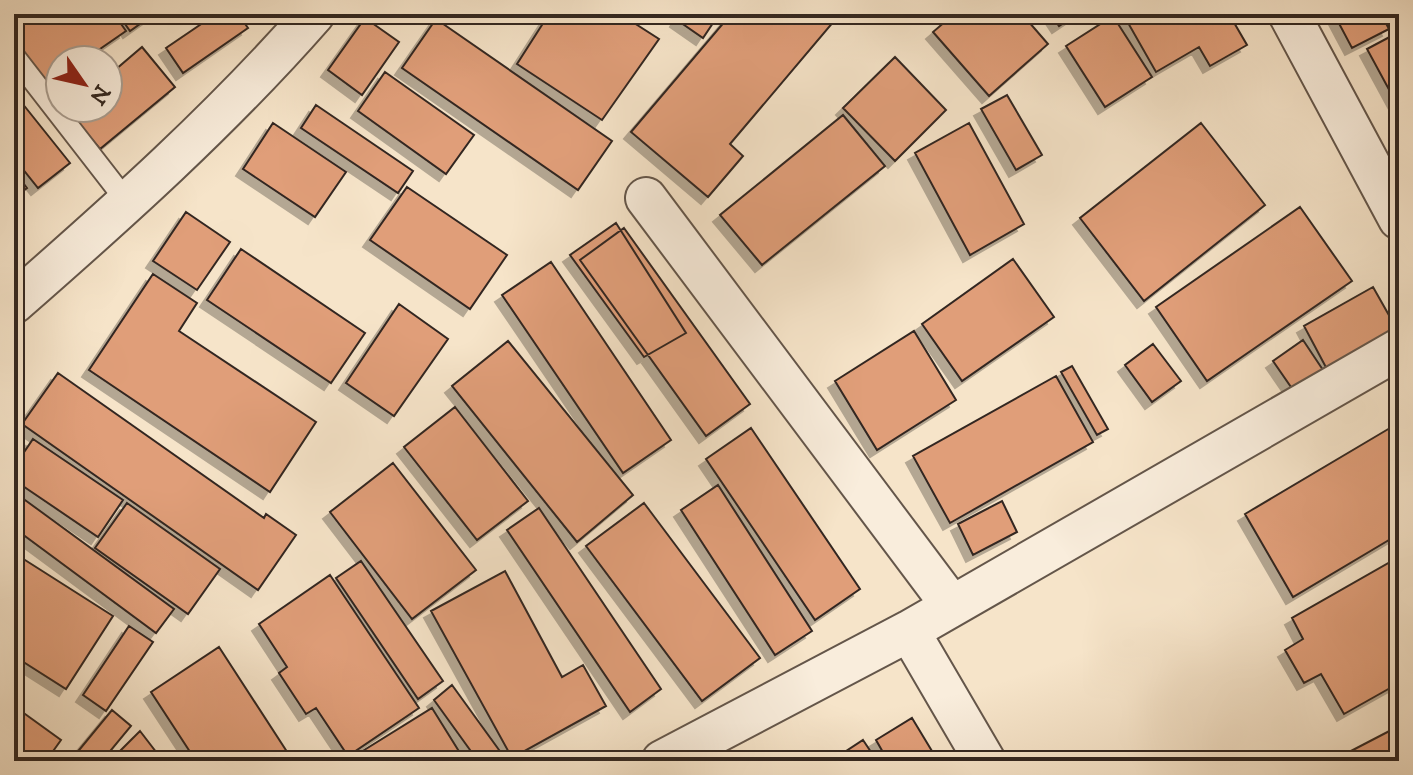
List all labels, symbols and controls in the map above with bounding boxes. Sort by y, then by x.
north arrow [44,44,124,124]
text: N [83,79,116,109]

